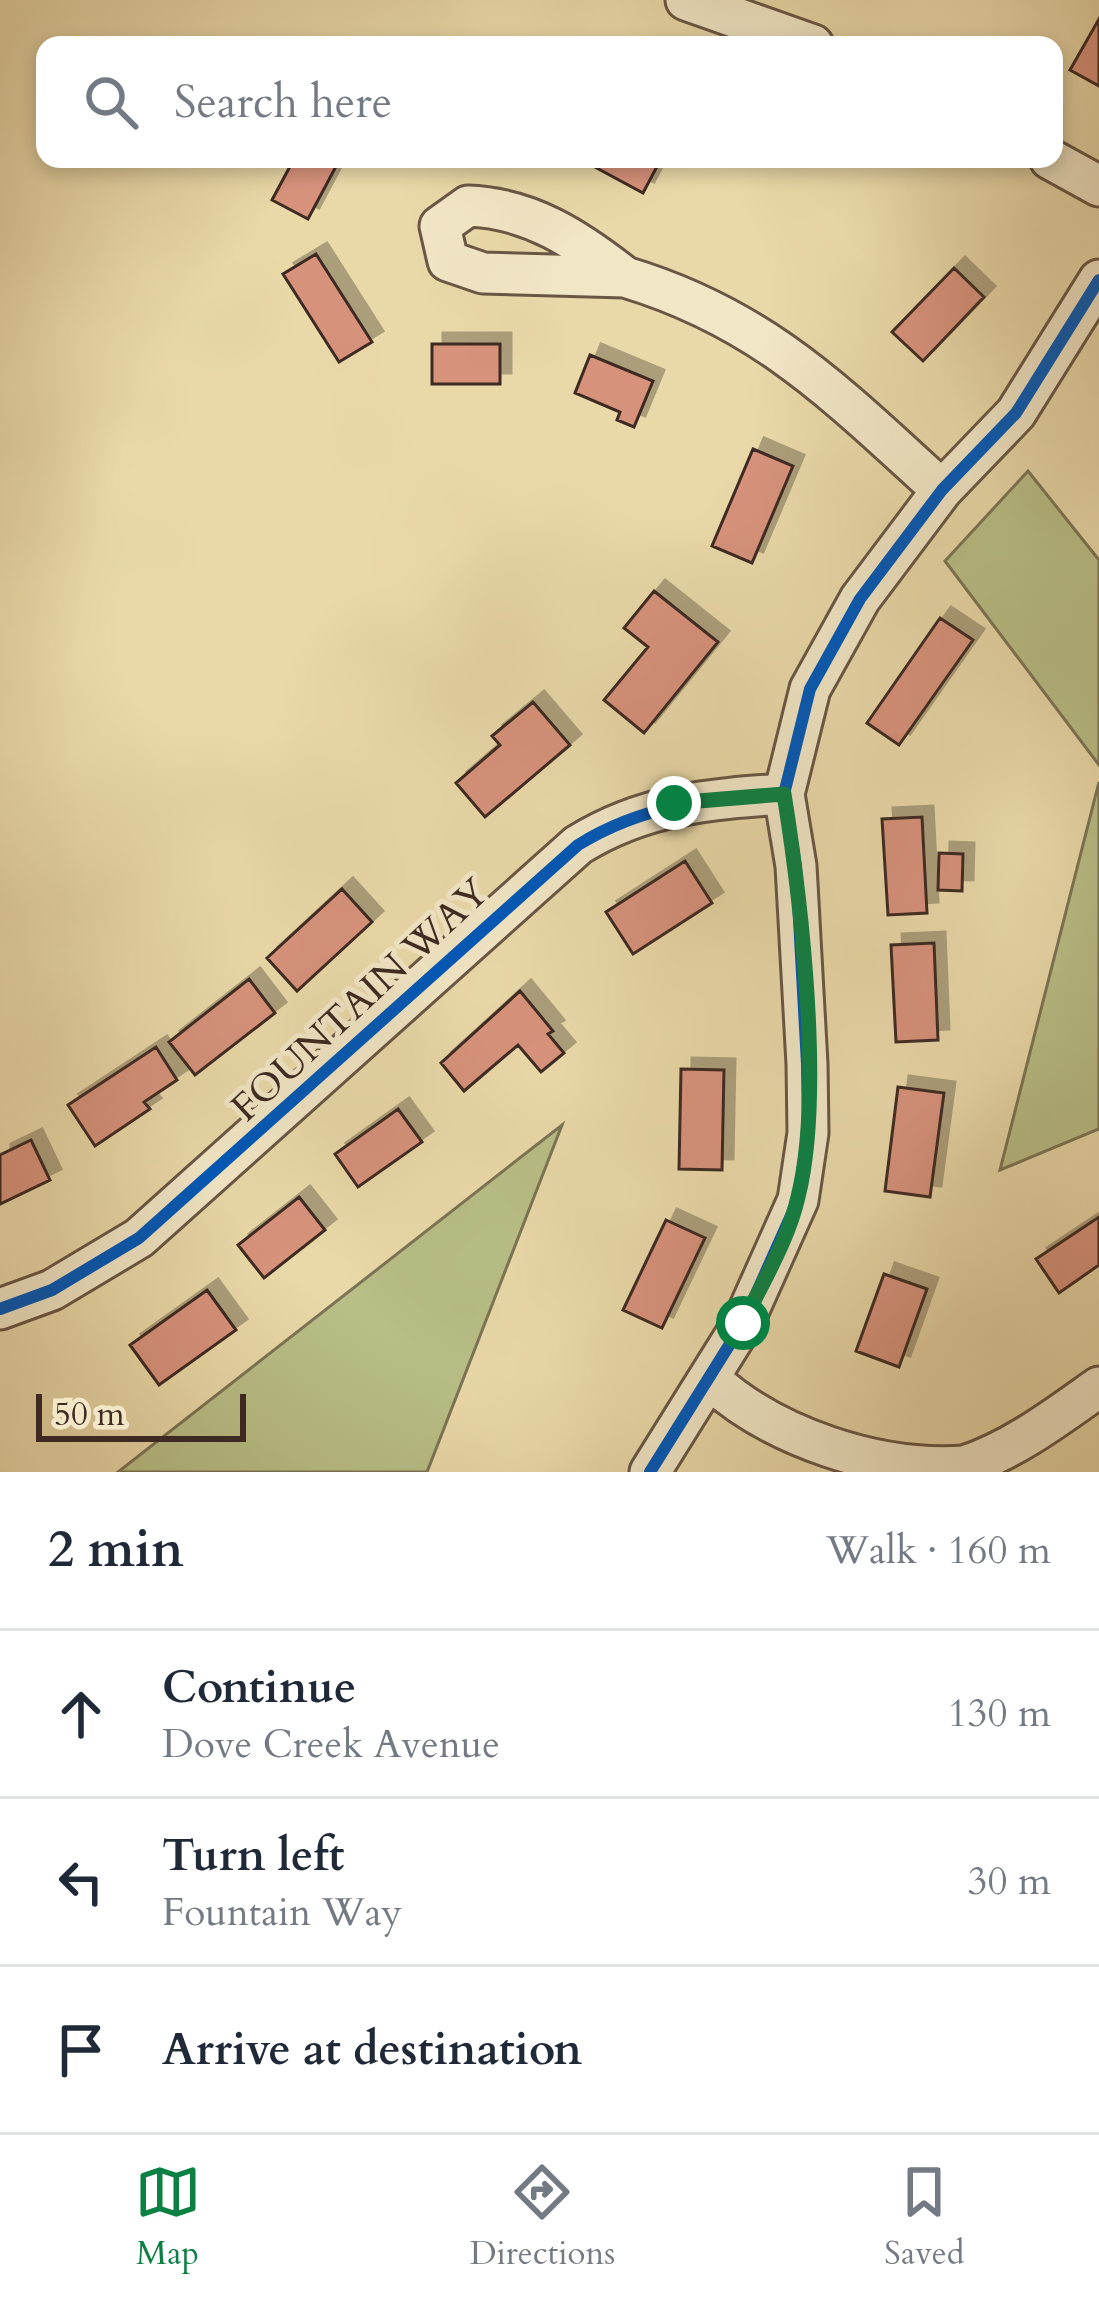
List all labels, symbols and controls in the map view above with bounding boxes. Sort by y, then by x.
search box [36,36,1063,168]
icon: search [78,69,144,135]
text: Search here [174,72,392,133]
route end [647,776,701,830]
street label: FOUNTAIN WAY [220,867,500,1133]
route start [716,1296,770,1350]
scale bar [36,1388,246,1441]
text: 50 m [54,1392,125,1437]
text: 2 min [48,1515,184,1585]
text: Walk · 160 m [826,1524,1051,1577]
text: Continue [162,1657,356,1718]
icon: ahead [48,1681,114,1747]
text: 130 m [948,1687,1051,1740]
text: Dove Creek Avenue [162,1718,500,1771]
text: Turn left [162,1825,344,1886]
icon: left [48,1849,114,1915]
text: 30 m [968,1855,1051,1908]
text: Fountain Way [162,1886,402,1939]
icon: arrive [48,2017,114,2083]
text: Arrive at destination [162,2019,582,2080]
tab: Map [135,2159,201,2276]
tab: Directions [470,2159,615,2276]
tab: Saved [884,2159,964,2276]

